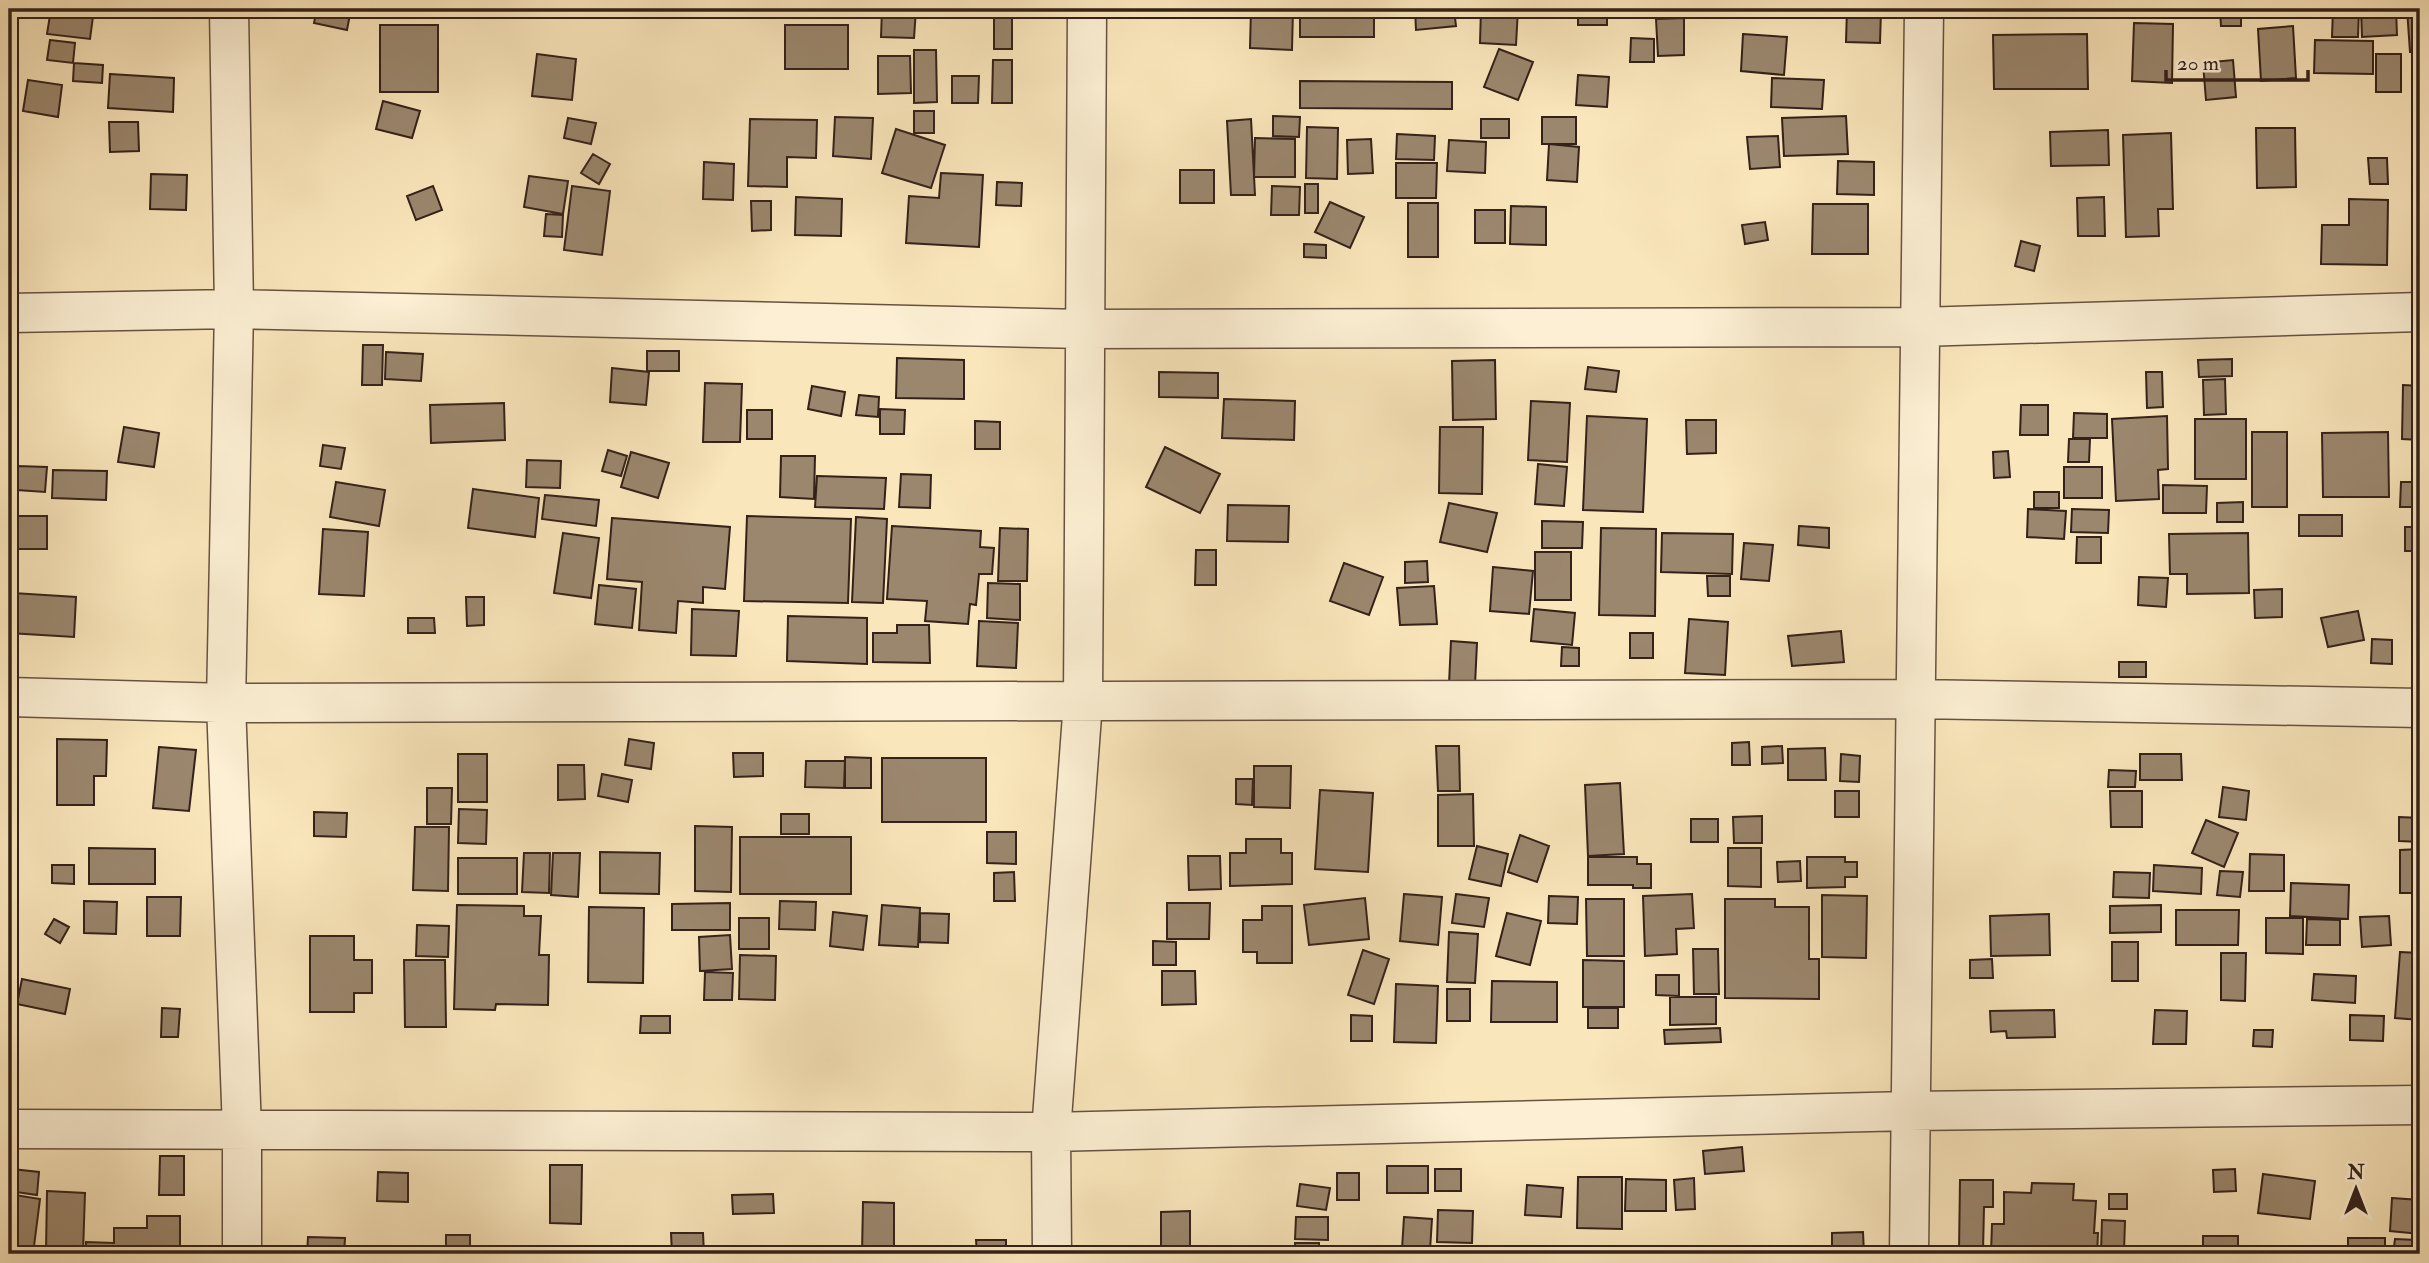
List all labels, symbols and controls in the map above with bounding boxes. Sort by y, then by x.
scale bar [2166,38,2308,82]
text: 20 m [2177,50,2219,77]
north arrow [2320,1154,2390,1224]
text: N [2346,1161,2365,1185]

